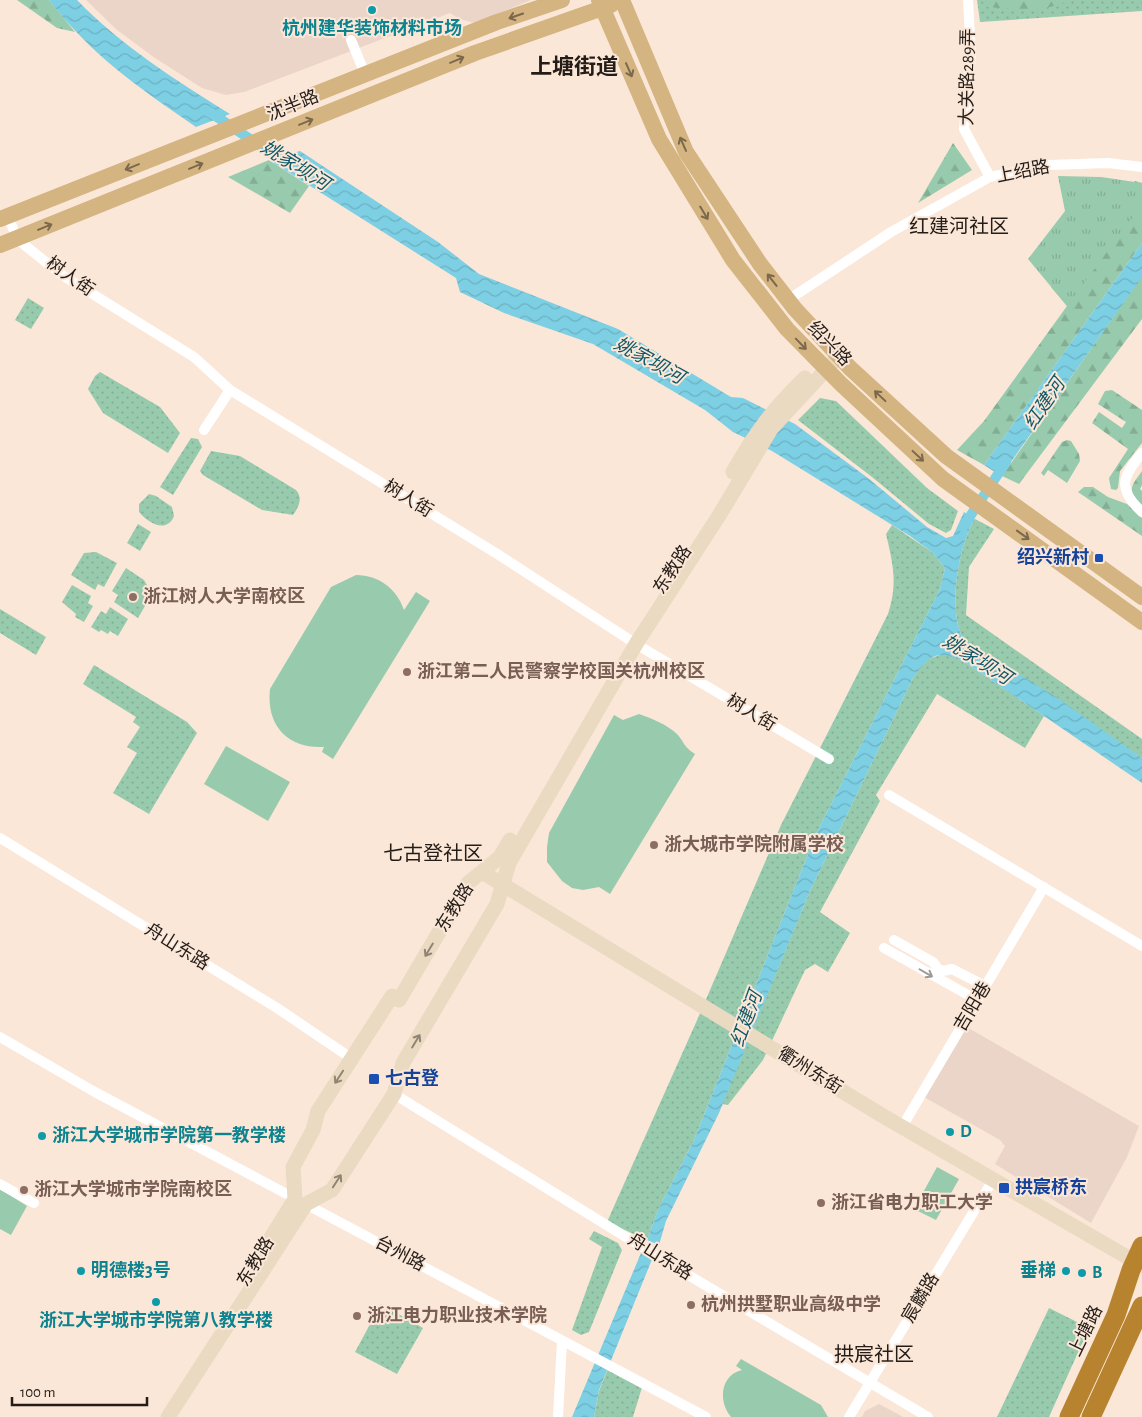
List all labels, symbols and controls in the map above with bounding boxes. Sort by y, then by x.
marker: 杭州建华装饰材料市场 [366,4,378,16]
one-way arrow [508,12,524,21]
place label: 杭州建华装饰材料市场 [282,18,462,38]
street label: 大关路289弄 [956,28,978,126]
one-way arrow [449,55,464,64]
district label: 上塘街道 [530,55,618,78]
one-way arrow [624,62,634,77]
street label: 沈半路 [264,86,321,124]
one-way arrow [299,116,314,125]
water label: 姚家坝河 [258,136,337,196]
one-way arrow [678,137,687,152]
street label: 上绍路 [994,156,1051,186]
one-way arrow [188,161,203,171]
one-way arrow [124,163,140,172]
one-way arrow [700,206,710,220]
district label: 红建河社区 [909,216,1009,237]
one-way arrow [37,222,52,231]
street label: 树人街 [43,253,98,300]
one-way arrow [767,274,778,287]
street label: 绍兴路 [804,317,856,370]
water label: 姚家坝河 [611,333,691,390]
one-way arrow [795,337,807,350]
water label: 红建河 [1020,371,1071,433]
one-way arrow [873,390,886,402]
one-way arrow [912,450,925,462]
street label: 树人街 [380,475,437,521]
one-way arrow [1016,529,1029,540]
street label: 东教路 [649,541,695,598]
place label: 绍兴新村 [1017,547,1089,567]
marker: 绍兴新村 [1093,552,1105,564]
place label: 浙江树人大学南校区 [143,586,305,606]
marker: 浙江树人大学南校区 [127,591,139,603]
water label: 姚家坝河 [940,630,1019,690]
place label: 浙江第二人民警察学校国关杭州校区 [417,661,705,681]
marker: 浙江第二人民警察学校国关杭州校区 [401,666,413,678]
street label: 树人街 [723,690,780,735]
place label: 浙大城市学院附属学校 [664,834,844,854]
marker: 浙大城市学院附属学校 [648,839,660,851]
district label: 七古登社区 [383,843,483,864]
street label: 东教路 [431,879,477,936]
street label: 舟山东路 [142,919,213,974]
one-way arrow [423,943,433,957]
one-way arrow [919,969,933,979]
street label: 吉阳巷 [950,978,995,1035]
water label: 红建河 [727,985,767,1049]
one-way arrow [412,1034,422,1048]
street label: 衢州东街 [775,1043,846,1098]
place label: 七古登 [385,1068,439,1088]
one-way arrow [334,1070,344,1084]
marker: 七古登 [367,1072,381,1086]
place label: D [960,1123,972,1141]
place label: 浙江大学城市学院第一教学楼 [52,1125,286,1145]
marker: D [944,1126,956,1138]
marker: 浙江大学城市学院第一教学楼 [36,1130,48,1142]
one-way arrow [333,1175,343,1189]
place label: 拱宸桥东 [1015,1177,1087,1197]
place label: 浙江大学城市学院南校区 [34,1179,232,1199]
marker: 拱宸桥东 [997,1181,1011,1195]
marker: 浙江大学城市学院南校区 [18,1184,30,1196]
place label: 浙江省电力职工大学 [831,1192,993,1212]
marker: 浙江省电力职工大学 [815,1197,827,1209]
street label: 舟山东路 [625,1229,696,1284]
street label: 台州路 [372,1232,429,1275]
street label: 东教路 [233,1233,278,1290]
place label: 明德楼3号 [91,1260,171,1280]
place label: 垂梯 [1020,1260,1056,1280]
place label: B [1092,1264,1102,1282]
marker: 明德楼3号 [75,1265,87,1277]
marker: 垂梯 [1060,1265,1072,1277]
marker: B [1076,1267,1088,1279]
street label: 宸麟路 [898,1269,943,1326]
place label: 杭州拱墅职业高级中学 [701,1294,881,1314]
marker: 浙江大学城市学院第八教学楼 [150,1296,162,1308]
marker: 杭州拱墅职业高级中学 [685,1299,697,1311]
street label: 上塘路 [1064,1302,1106,1359]
place label: 浙江电力职业技术学院 [367,1305,547,1325]
place label: 浙江大学城市学院第八教学楼 [39,1310,273,1330]
marker: 浙江电力职业技术学院 [351,1310,363,1322]
district label: 拱宸社区 [834,1344,914,1365]
scale bar [12,1374,148,1406]
text: 100 m [20,1385,55,1400]

